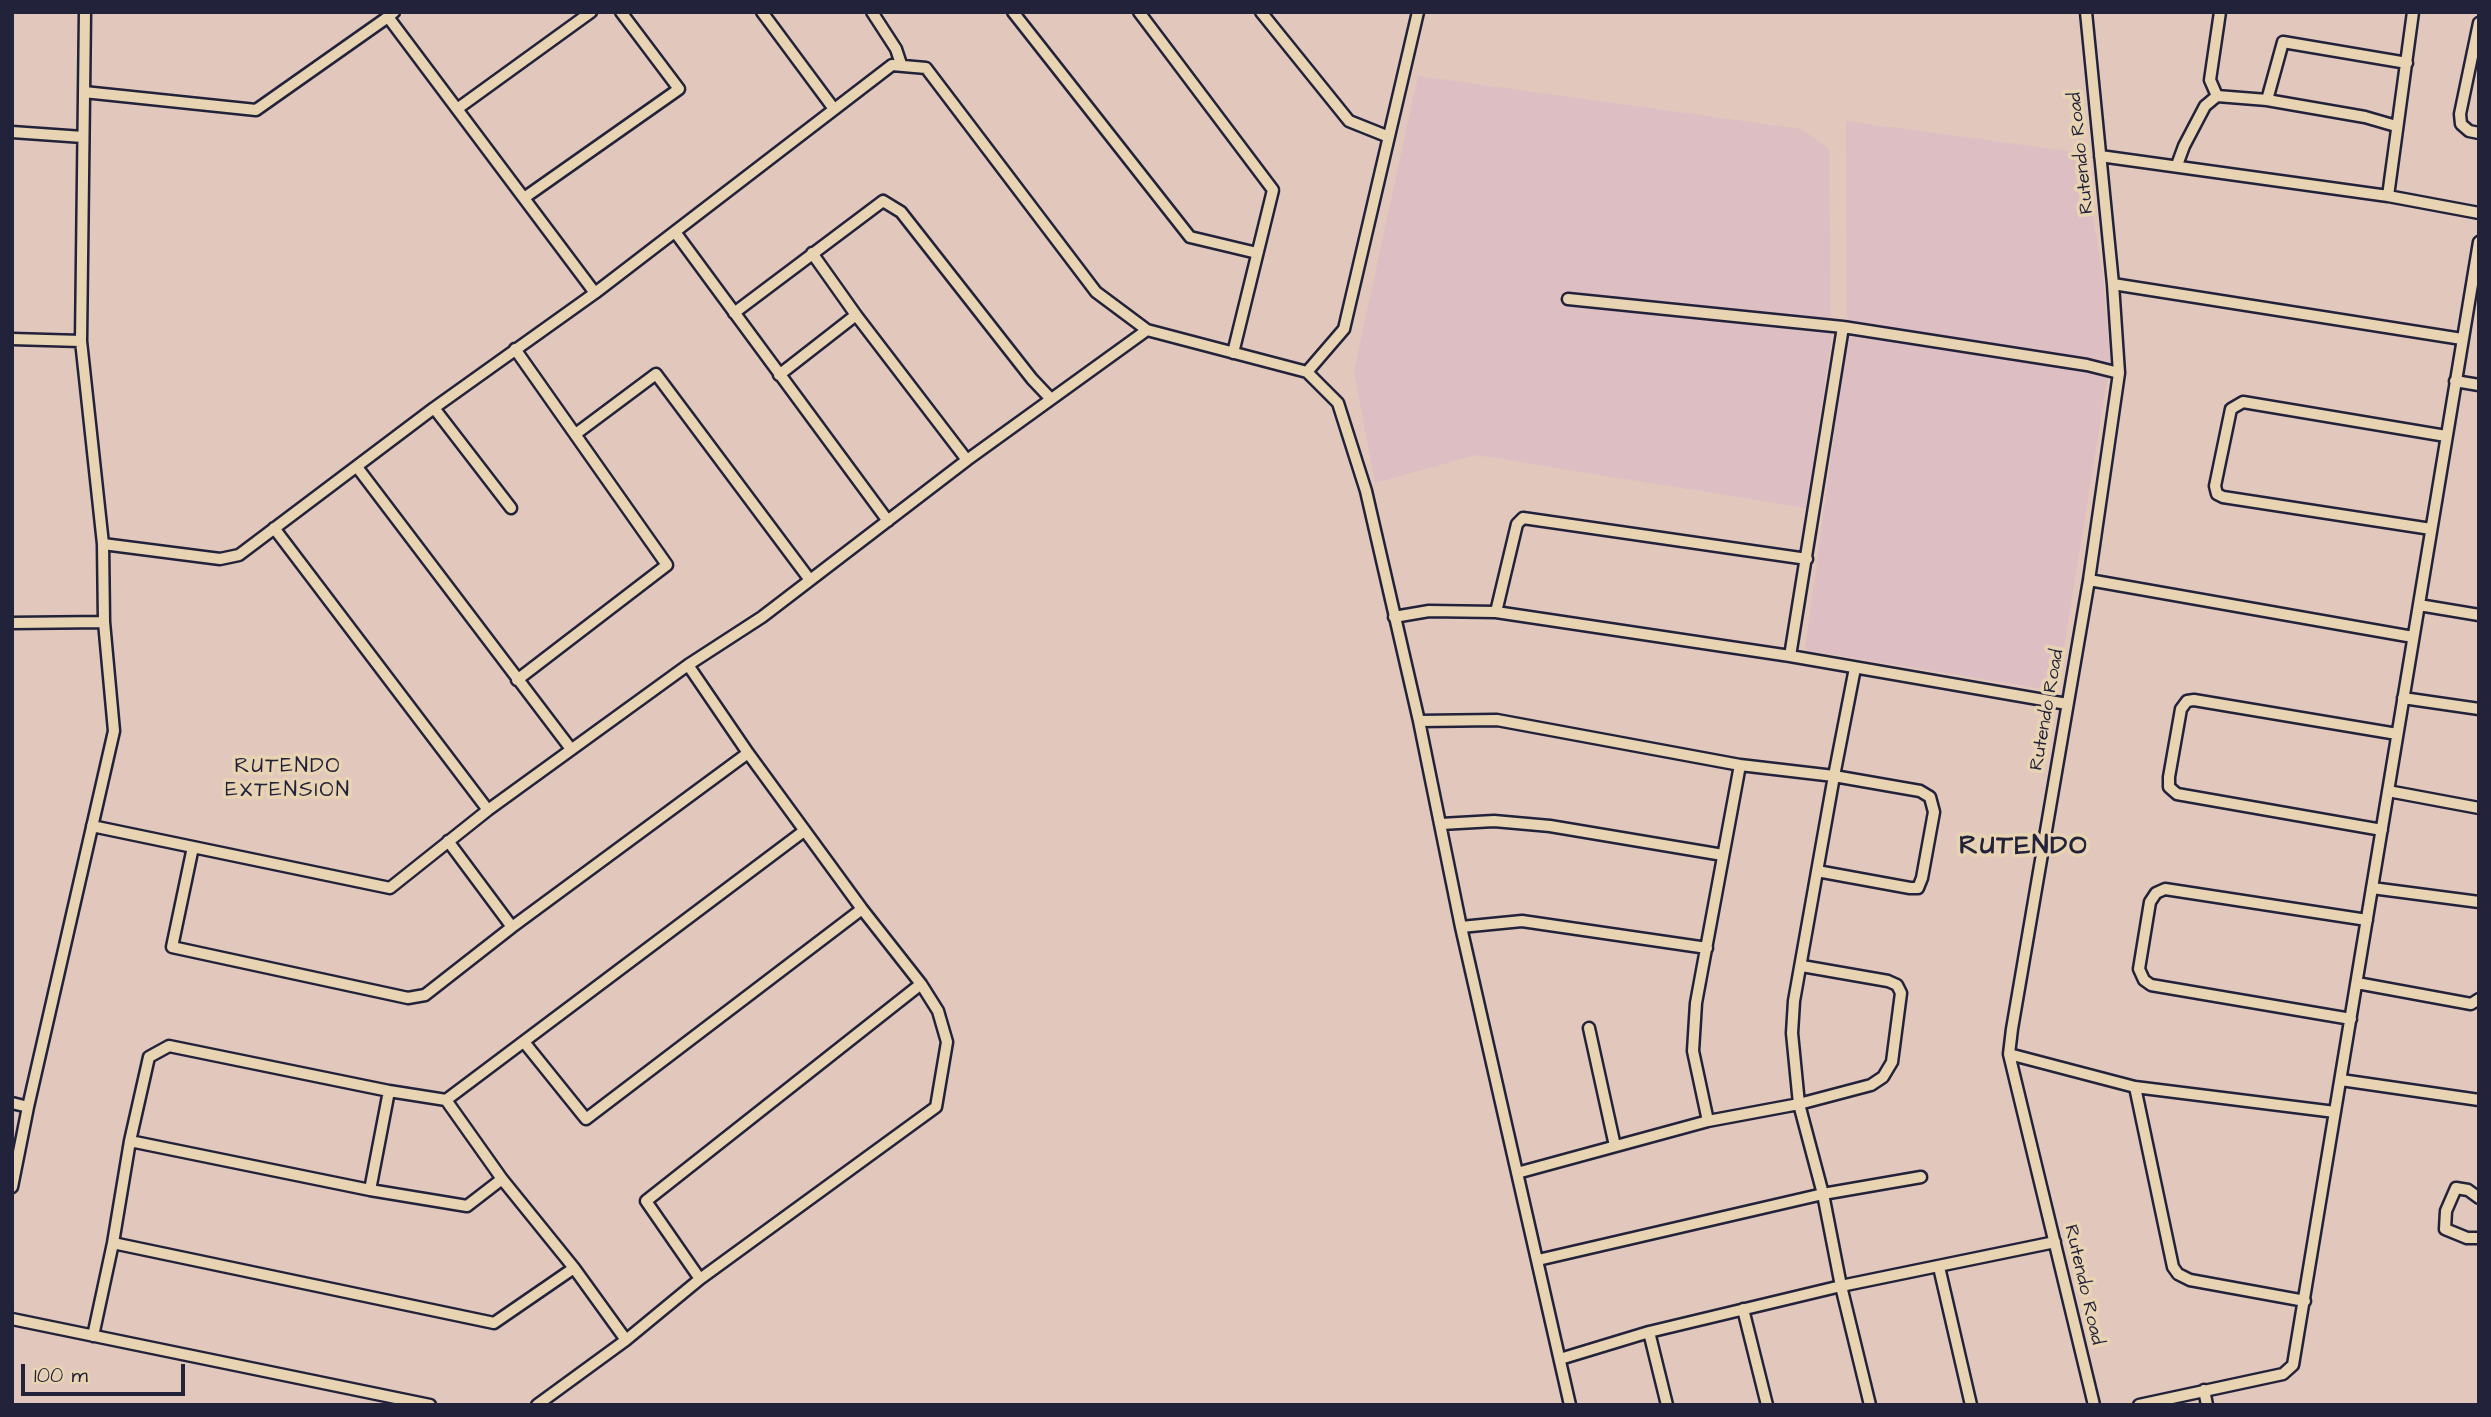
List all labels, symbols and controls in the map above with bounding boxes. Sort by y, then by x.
street label: Rutendo Road [2064,91,2100,215]
street label: Rutendo Road [2026,648,2070,772]
district label: RUTENDO EXTENSION [226,755,350,805]
district label: RUTENDO [1960,832,2088,864]
street label: Rutendo Road [2058,1223,2108,1347]
scale bar [24,1350,189,1394]
text: 100 m [34,1361,88,1390]

